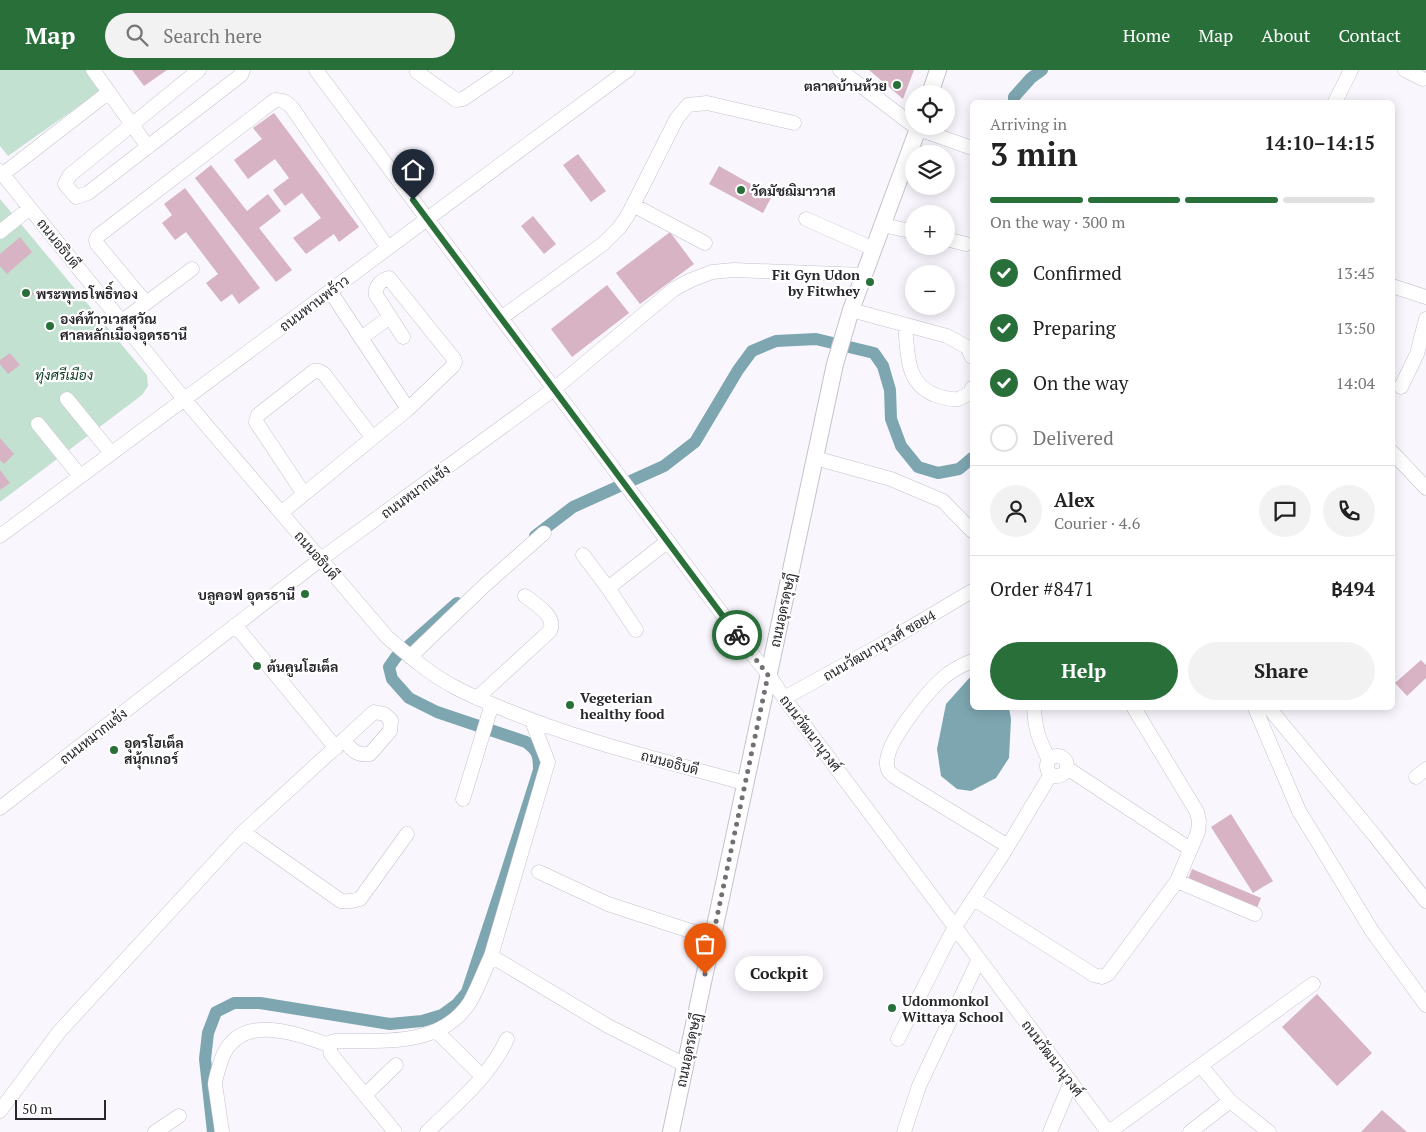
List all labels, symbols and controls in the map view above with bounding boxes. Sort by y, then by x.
search box [105,13,455,58]
text: Map [25,19,75,51]
icon: search [123,21,151,49]
text: Search here [163,23,262,48]
text: Home [1123,23,1170,47]
text: Map [1198,23,1233,47]
text: About [1261,23,1310,47]
text: Contact [1338,23,1401,47]
place label: ตลาดบ้านห้วย [804,76,887,95]
marker: ตลาดบ้านห้วย [891,79,903,91]
map controls [905,85,955,315]
button: locate [905,85,955,135]
text: Arriving in [990,113,1067,135]
text: 14:10–14:15 [1264,130,1375,155]
text: 3 min [990,133,1078,175]
button: layers [905,145,955,195]
pin [392,149,434,200]
icon: home [399,156,427,184]
place label: วัดมัชฌิมาวาส [751,181,836,200]
marker: วัดมัชฌิมาวาส [735,184,747,196]
button: + [905,205,955,255]
text: On the way · 300 m [990,211,1125,233]
street label: ถนนอธิบดี [33,214,85,272]
icon: check [990,259,1018,287]
text: Confirmed [1033,260,1122,285]
text: 13:45 [1336,262,1375,284]
place label: Fit Gyn Udon by Fitwhey [772,265,861,300]
button: − [905,265,955,315]
street label: ถนนพานพร้าว [275,271,353,335]
marker: Fit Gyn Udon by Fitwhey [864,276,876,288]
place label: พระพุทธโพธิ์ทอง [36,281,138,305]
marker: พระพุทธโพธิ์ทอง [20,287,32,299]
place label: องค์ท้าวเวสสุวัณ ศาลหลักเมืองอุดรธานี [60,309,187,346]
icon: check [990,314,1018,342]
text: Preparing [1033,315,1116,340]
text: 13:50 [1336,317,1375,339]
marker: องค์ท้าวเวสสุวัณ ศาลหลักเมืองอุดรธานี [44,320,56,332]
park label: ทุ่งศรีเมือง [35,365,93,385]
icon: check [990,369,1018,397]
text: On the way [1033,370,1128,395]
text: 14:04 [1336,372,1375,394]
text: Delivered [1033,425,1114,450]
street label: ถนนหมากแข้ง [377,459,453,523]
button: person [990,485,1042,537]
button: chat [1259,485,1311,537]
button: phone [1323,485,1375,537]
text: Alex [1054,487,1095,512]
text: Courier · 4.6 [1054,512,1140,534]
street label: ถนนอธิบดี [290,526,344,584]
street label: ถนนอุดรดุษฎี [765,571,800,649]
text: Order #8471 [990,576,1094,601]
text: ฿494 [1331,576,1375,601]
place label: บลูคอฟ อุดรธานี [198,585,295,606]
marker: บลูคอฟ อุดรธานี [299,588,311,600]
street label: ถนนวัฒนานุวงศ์ ซอย4 [819,605,940,686]
courier [712,610,762,660]
icon: bike [723,621,751,649]
button: Help [990,642,1178,700]
button: Share [1188,642,1375,700]
place label: ต้นคูนโฮเต็ล [267,657,338,678]
marker: ต้นคูนโฮเต็ล [251,660,263,672]
place label: Vegeterian healthy food [580,688,665,723]
street label: ถนนวัฒนานุวงศ์ [775,691,846,776]
marker: Vegeterian healthy food [564,699,576,711]
street label: ถนนหมากแข้ง [55,704,131,768]
place label: อุดรโฮเต็ล สนุ้กเกอร์ [124,733,184,770]
marker: อุดรโฮเต็ล สนุ้กเกอร์ [108,744,120,756]
street label: ถนนอธิบดี [639,745,701,779]
pin [684,923,726,974]
icon: bag [691,930,719,958]
callout: Cockpit [735,956,822,992]
text: Cockpit [750,962,808,984]
place label: Udonmonkol Wittaya School [902,991,1004,1026]
marker: Udonmonkol Wittaya School [886,1002,898,1014]
street label: ถนนอุดรดุษฎี [671,1011,706,1089]
street label: ถนนวัฒนานุวงศ์ [1017,1016,1088,1101]
scale bar [15,1097,106,1120]
text: 50 m [22,1099,52,1118]

